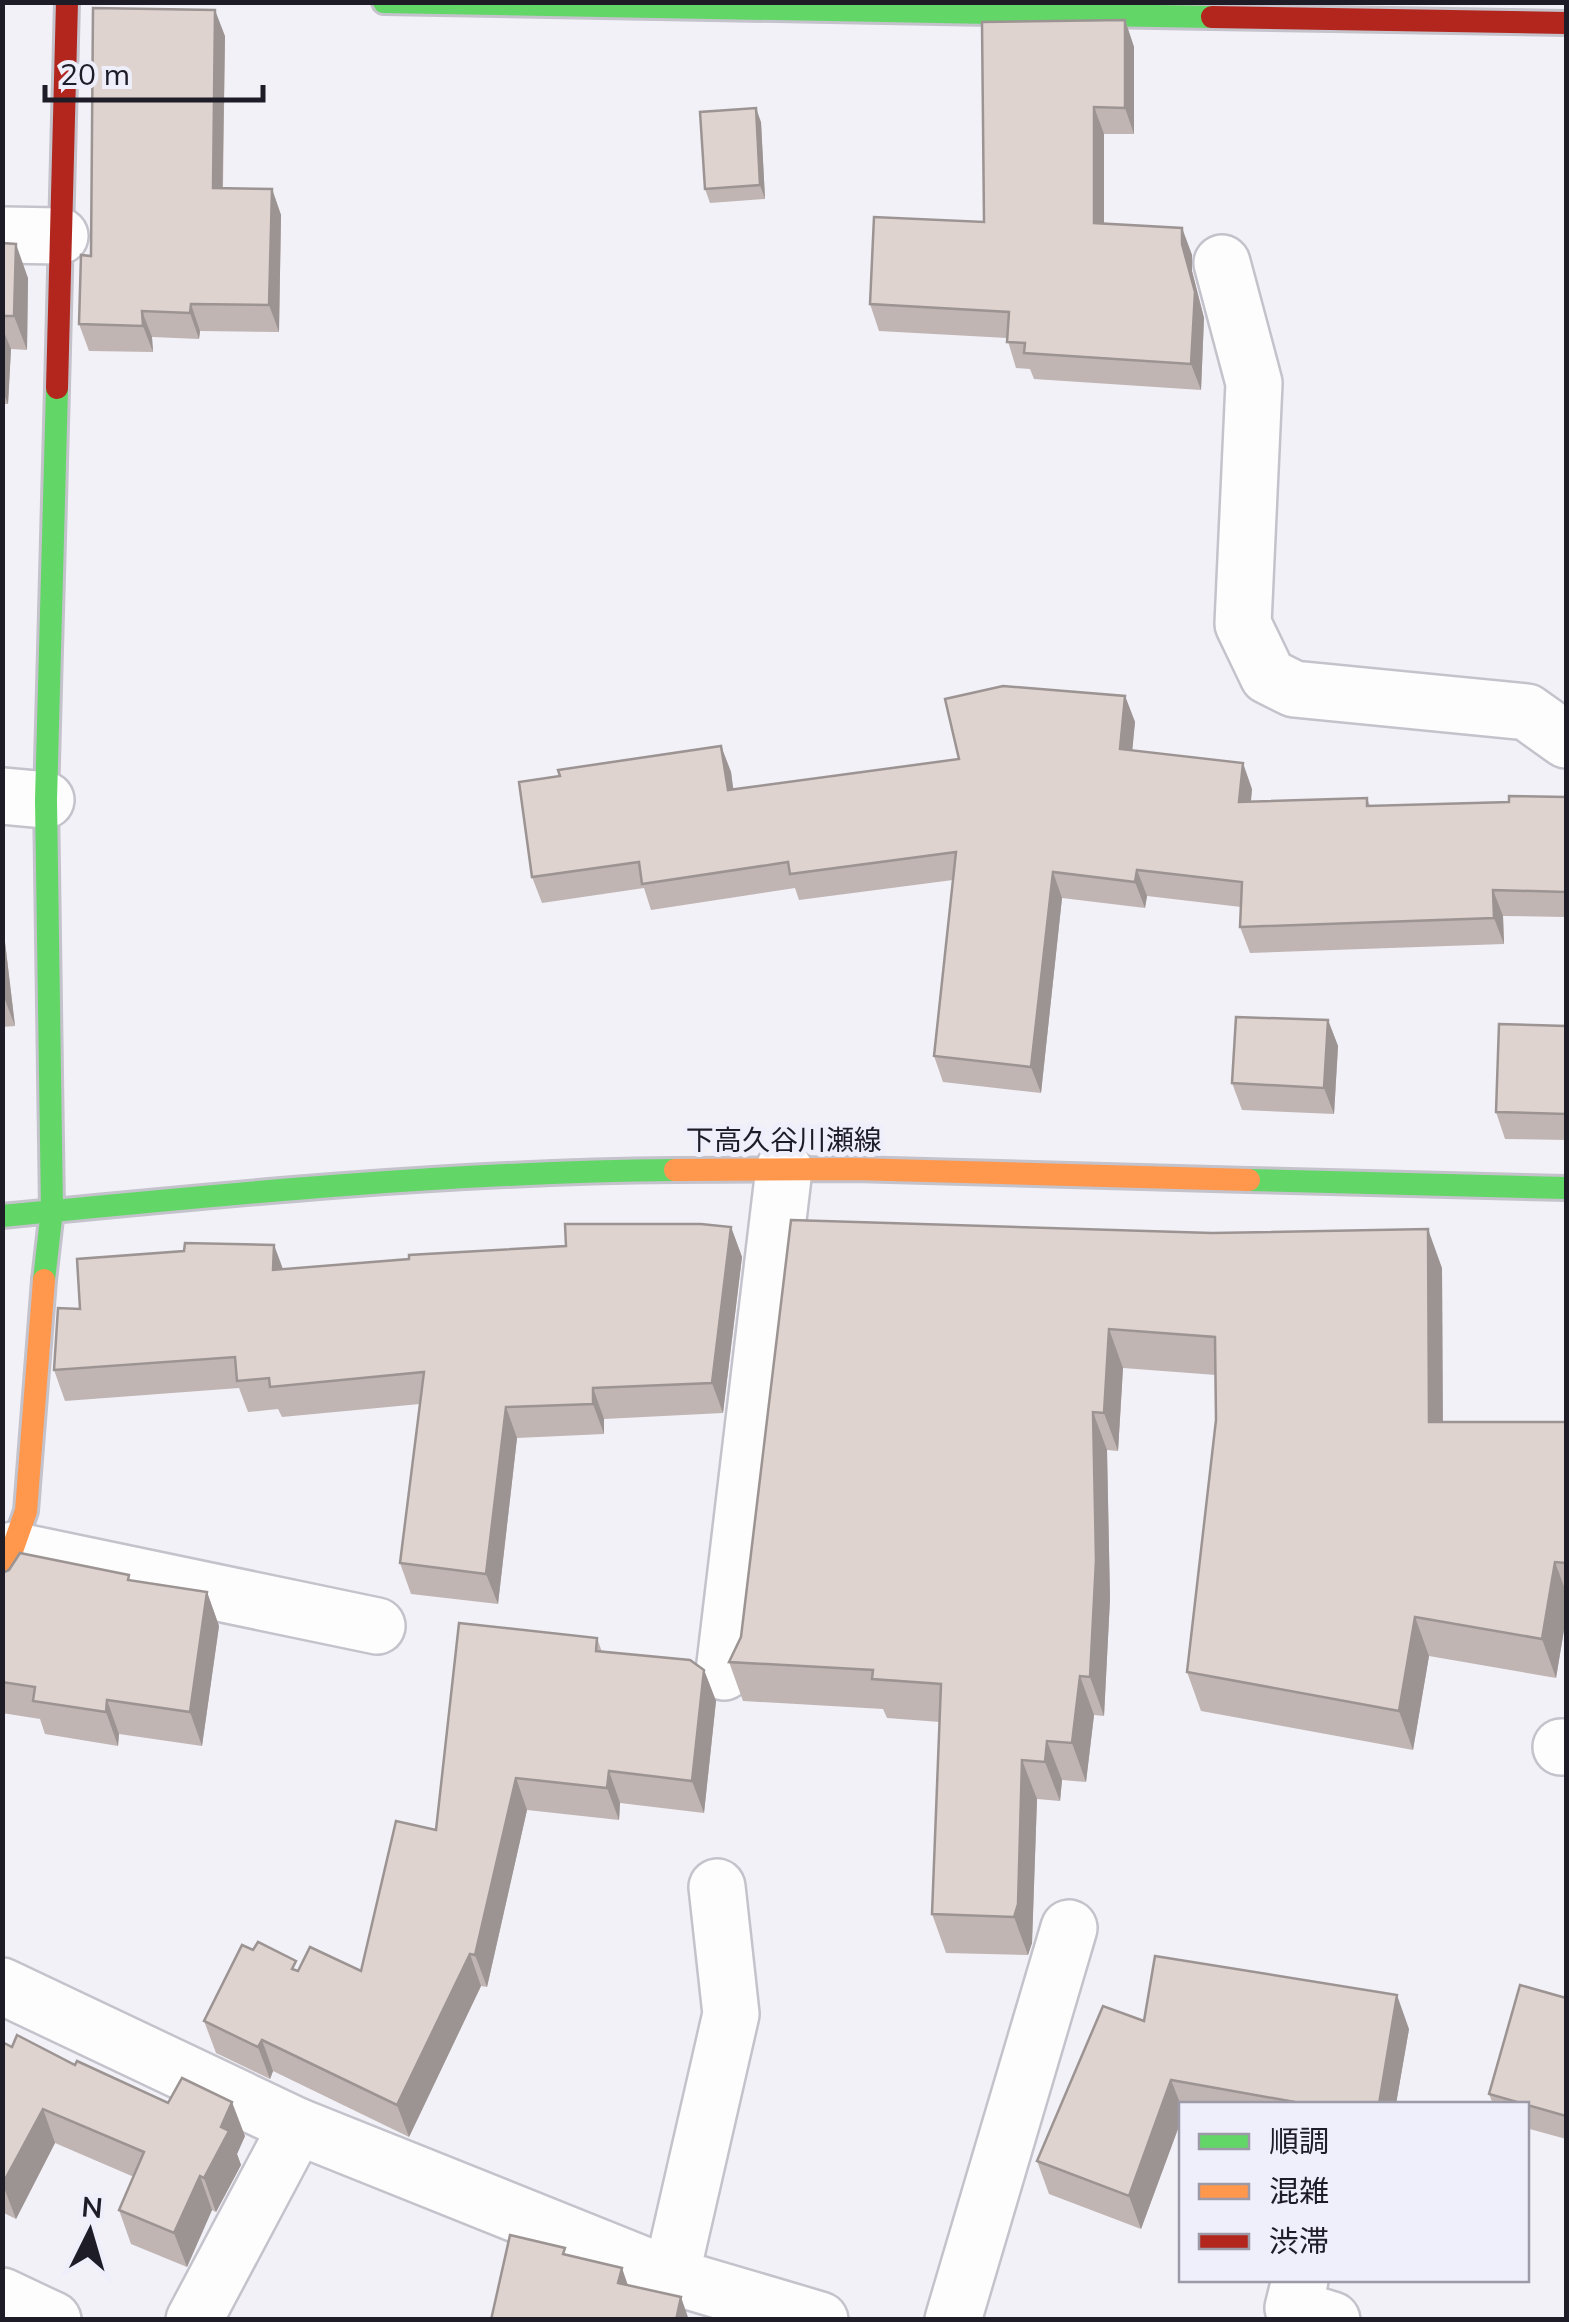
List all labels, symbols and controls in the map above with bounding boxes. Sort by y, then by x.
scale bar [45,40,262,102]
text: 20 m [60,55,130,93]
street label: 下高久谷川瀬線 [686,1122,882,1157]
legend [1179,2102,1529,2282]
text: 順調 [1269,2122,1329,2160]
text: 混雑 [1269,2172,1329,2210]
north arrow [40,2182,140,2282]
text: N [80,2188,104,2225]
text: 渋滞 [1269,2222,1329,2260]

